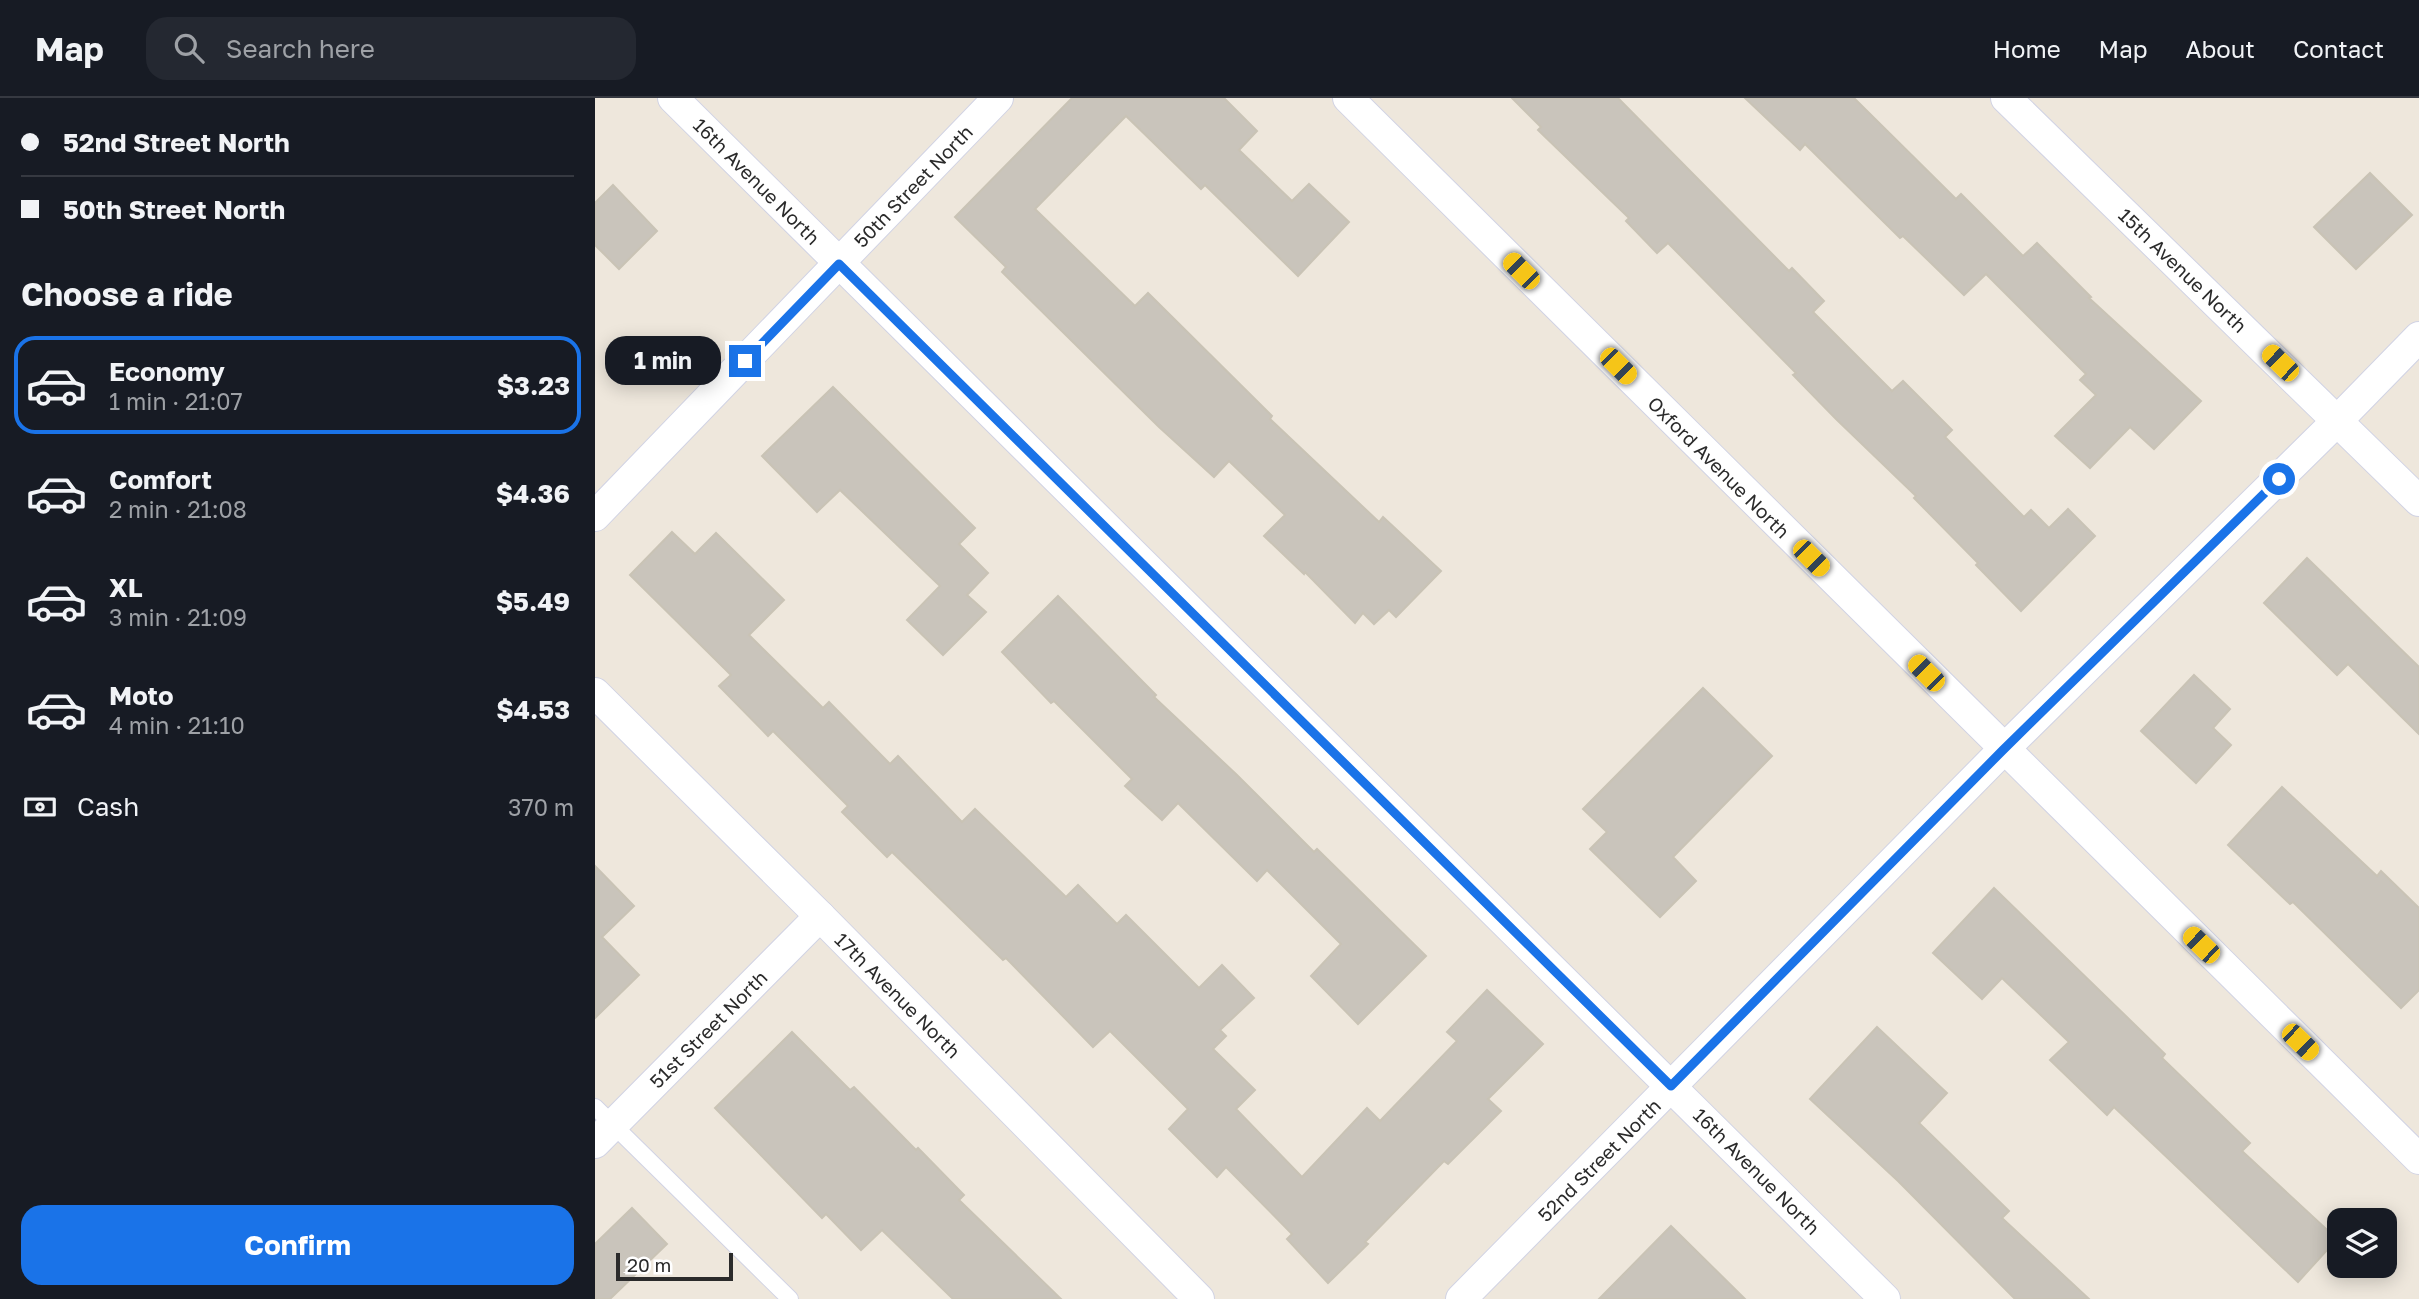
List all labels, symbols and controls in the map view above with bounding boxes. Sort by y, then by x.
search box [146,17,636,80]
text: Map [35,29,104,68]
icon: search [170,29,208,67]
text: Search here [226,33,375,64]
text: Home [1993,34,2061,63]
text: Map [2099,34,2148,63]
text: About [2186,34,2255,63]
text: Contact [2293,34,2384,63]
street label: 16th Avenue North [689,113,825,249]
street label: 50th Street North [849,120,977,252]
text: 52nd Street North [63,127,290,158]
text: 50th Street North [63,194,285,225]
street label: 15th Avenue North [2114,203,2252,337]
car [1499,249,1544,293]
text: Choose a ride [21,275,233,313]
callout: 1 min [605,336,720,386]
car [2258,341,2303,385]
car [1596,344,1641,388]
route end [729,345,761,377]
text: 1 min [634,346,692,374]
icon: car [25,354,88,417]
text: Economy [109,356,225,387]
text: $3.23 [497,370,570,401]
text: 1 min · 21:07 [109,387,243,415]
street label: Oxford Avenue North [1643,391,1795,543]
icon: car [25,462,88,525]
route start [2263,463,2295,495]
text: Comfort [109,464,212,495]
text: $4.36 [496,478,570,509]
text: 2 min · 21:08 [109,495,247,523]
car [1789,536,1834,580]
icon: car [25,570,88,633]
text: XL [109,572,143,603]
text: $5.49 [496,586,570,617]
text: 3 min · 21:09 [109,603,247,631]
car [1904,651,1949,695]
icon: car [25,678,88,741]
text: Moto [109,680,174,711]
text: $4.53 [496,694,570,725]
text: 4 min · 21:10 [109,711,245,739]
icon: cash [21,788,59,826]
text: Cash [77,791,139,822]
text: 370 m [508,793,574,821]
car [2179,923,2224,967]
street label: 17th Avenue North [830,927,966,1063]
street label: 51st Street North [645,966,771,1092]
car [2278,1020,2323,1064]
street label: 52nd Street North [1533,1094,1665,1226]
street label: 16th Avenue North [1689,1103,1825,1239]
button: Confirm [21,1205,574,1285]
map controls [2327,1208,2397,1278]
button: layers [2327,1208,2397,1278]
scale bar [616,1250,733,1282]
text: 20 m [627,1253,671,1276]

